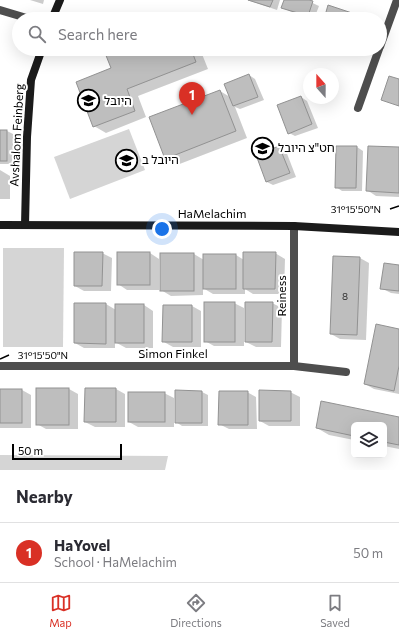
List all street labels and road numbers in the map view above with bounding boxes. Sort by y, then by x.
street label: Avshalom Feinberg [6,83,26,187]
street label: HaMelachim [178,206,246,220]
street label: Reiness [274,275,288,317]
street label: Simon Finkel [138,346,208,360]

